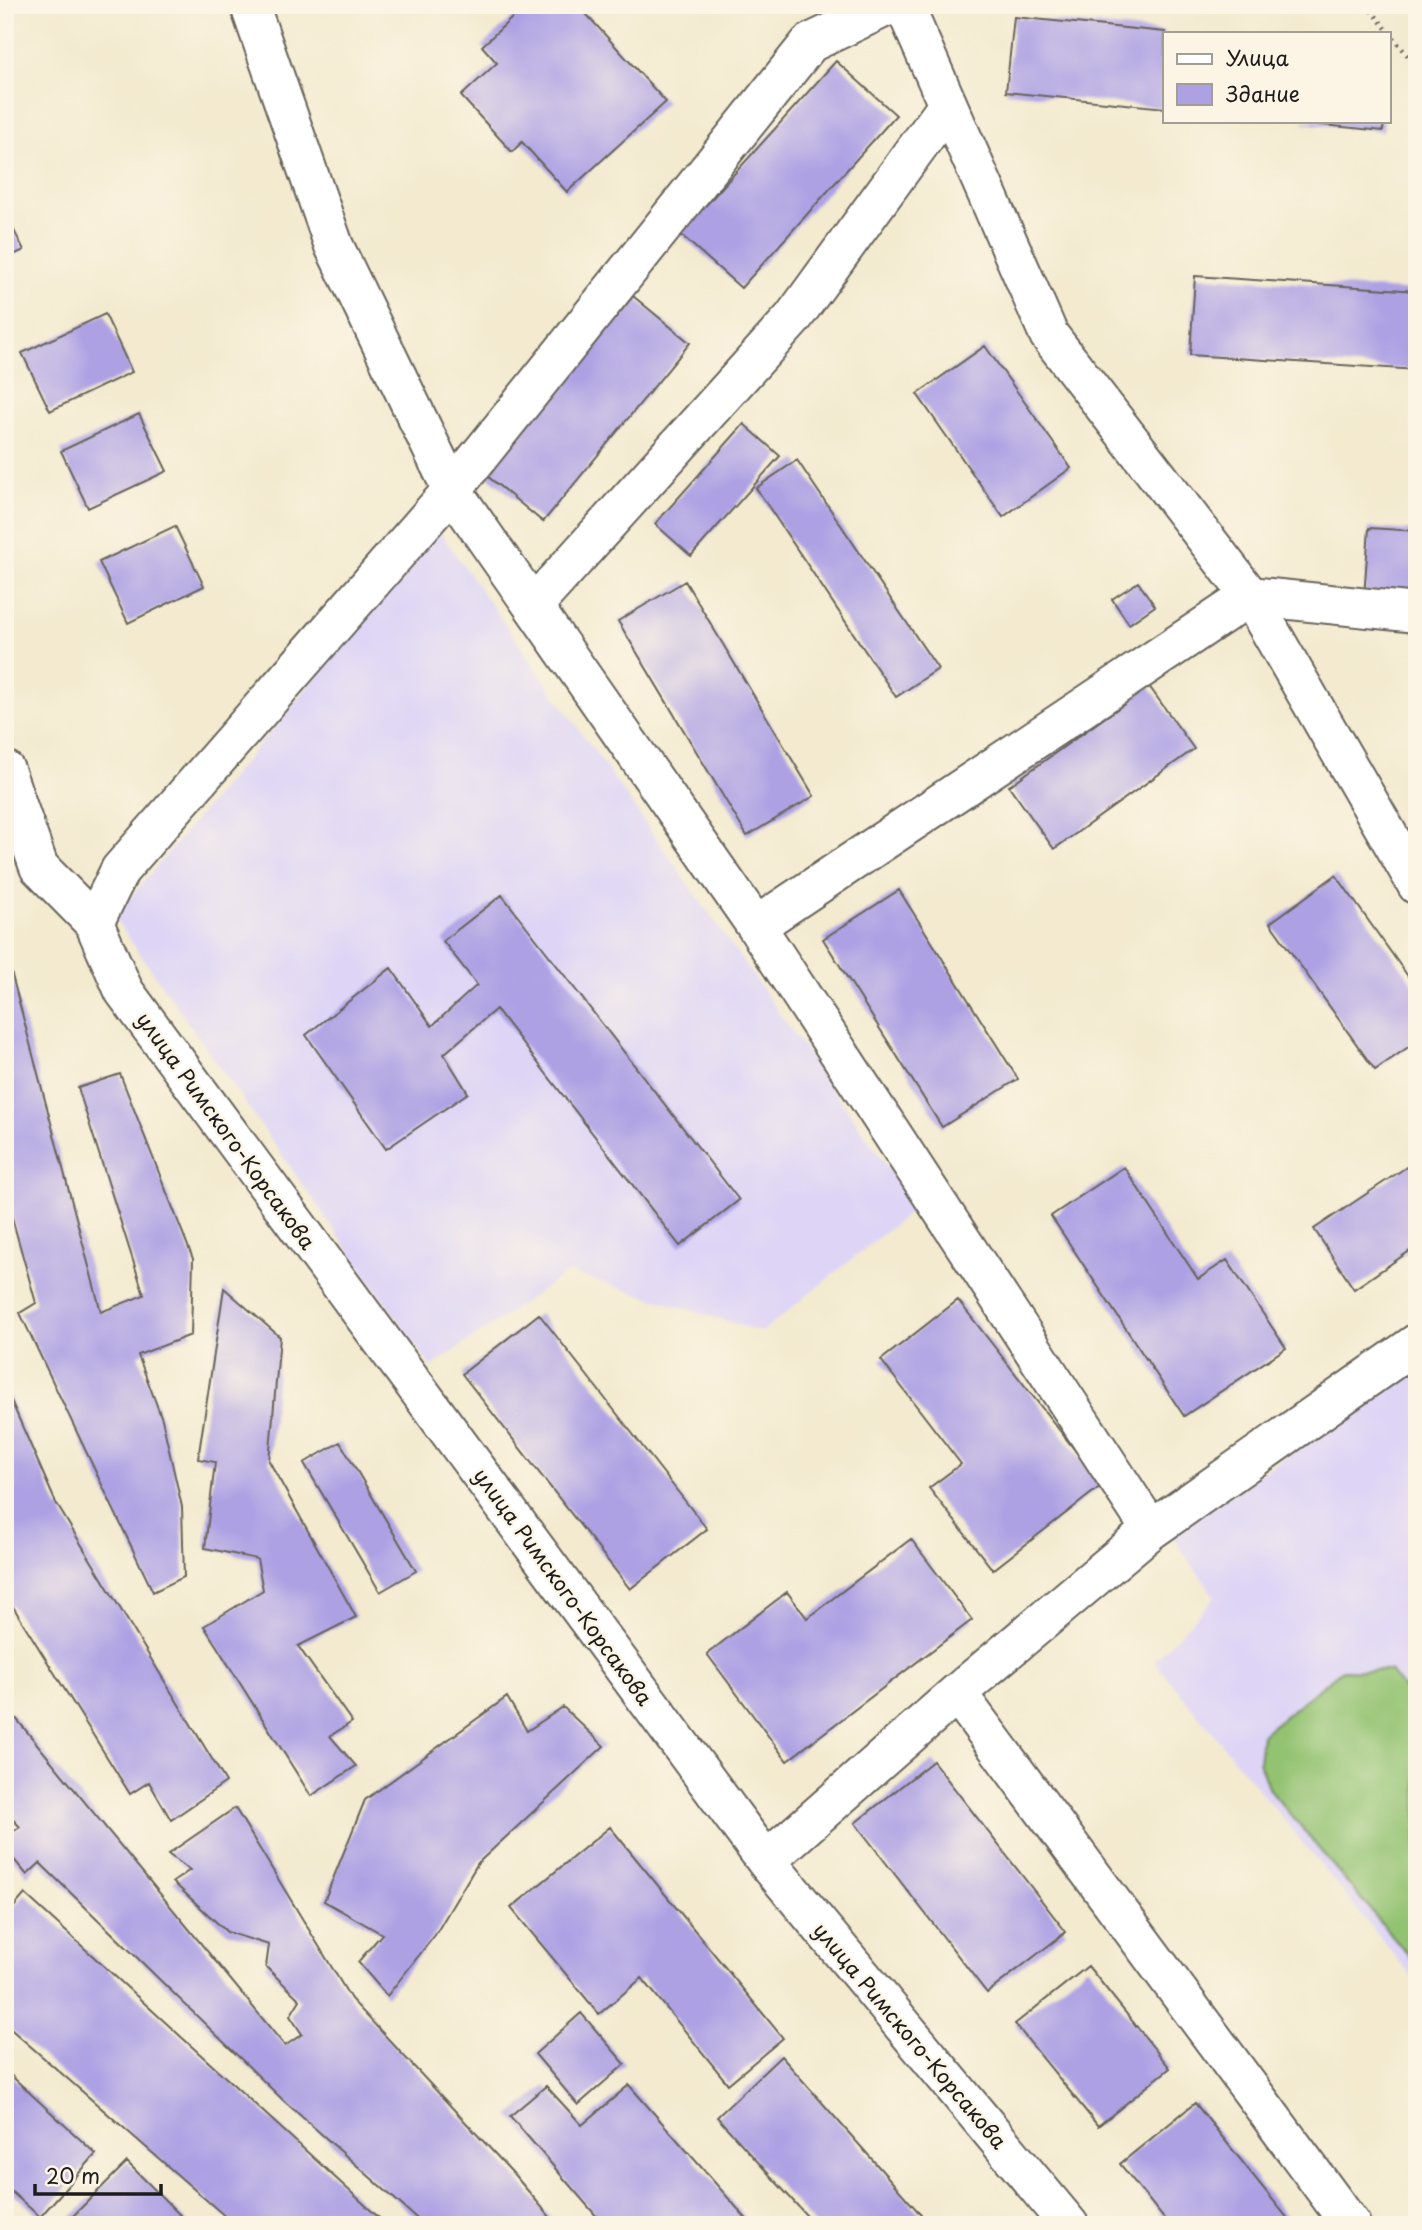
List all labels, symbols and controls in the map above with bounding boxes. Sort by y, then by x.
legend [1163,32,1390,122]
text: Улица [1226,41,1289,73]
text: Здание [1226,77,1300,109]
street label: улица Римского-Корсакова [130,1004,324,1256]
street label: улица Римского-Корсакова [467,1460,661,1712]
street label: улица Римского-Корсакова [806,1915,1016,2155]
scale bar [35,2153,161,2197]
text: 20 m [46,2159,100,2191]

